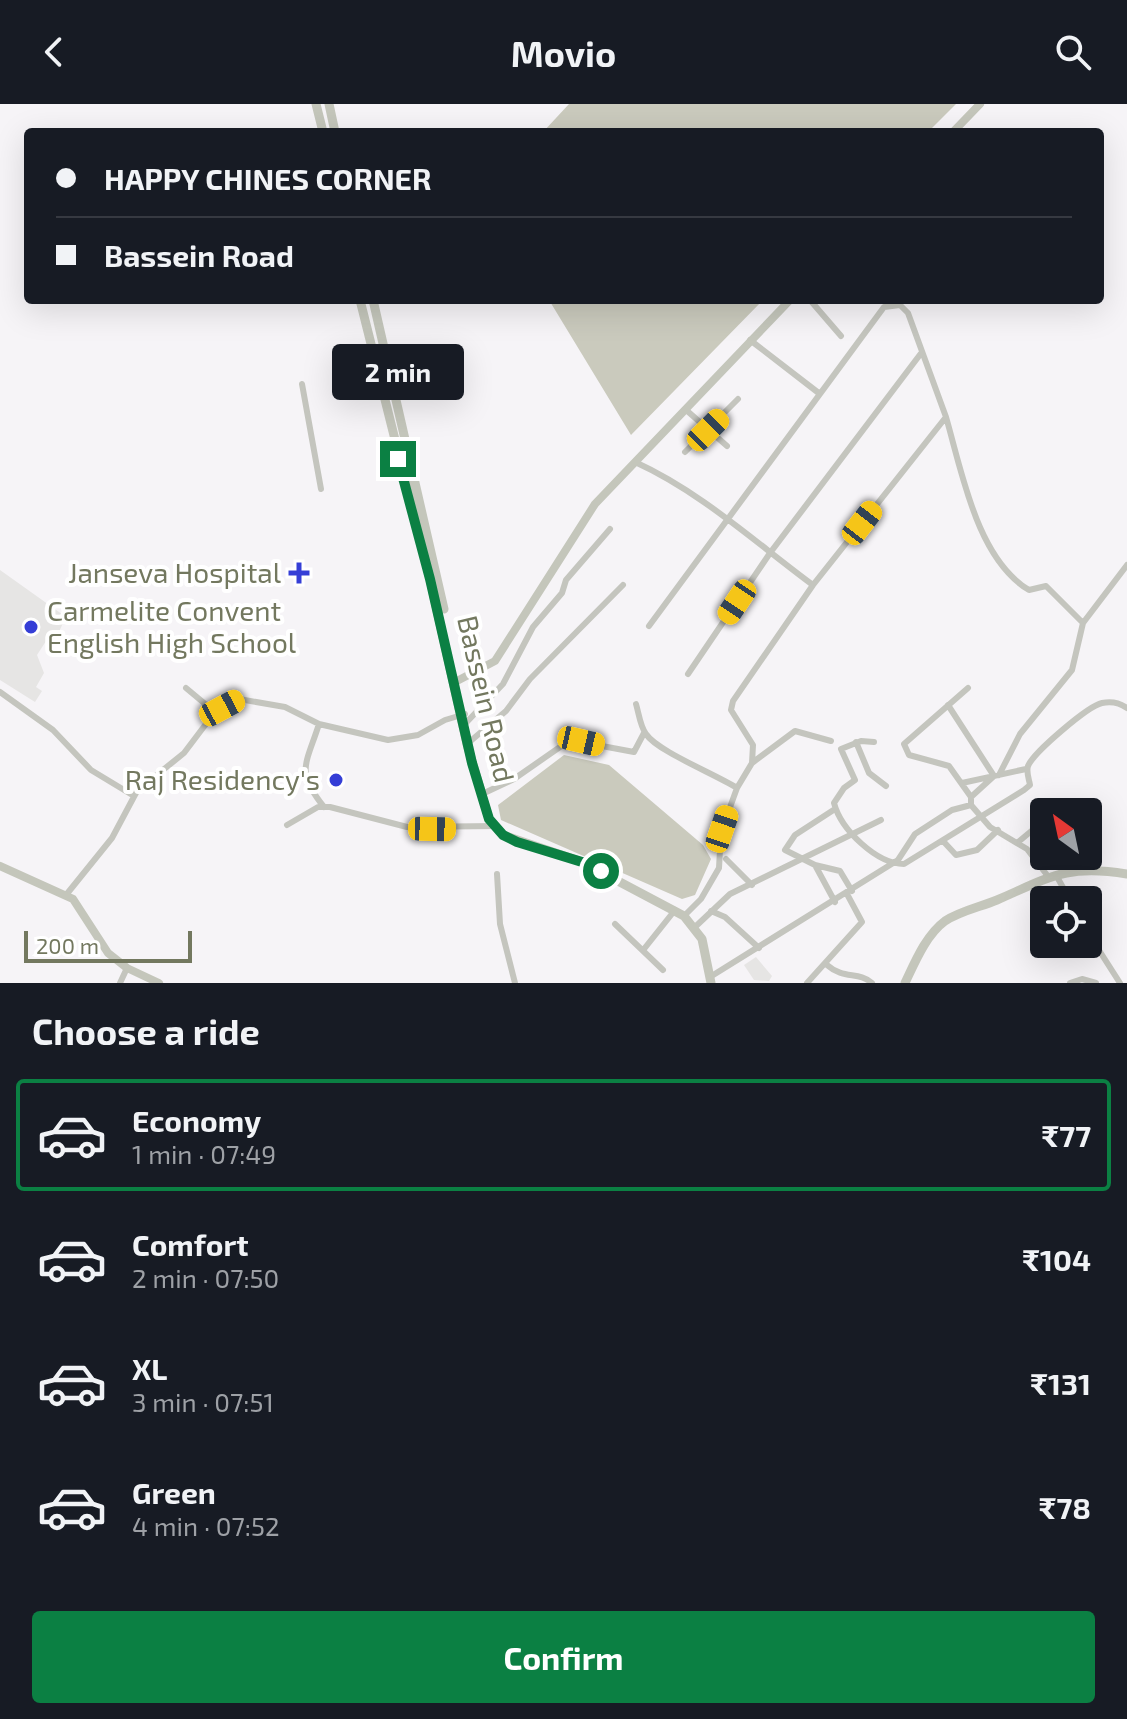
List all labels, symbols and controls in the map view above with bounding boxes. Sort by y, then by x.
icon: back [32,30,76,74]
icon: search [1051,30,1095,74]
text: Movio [511,31,616,74]
text: HAPPY CHINES CORNER [104,160,431,196]
text: Bassein Road [104,237,294,273]
callout: 2 min [332,343,464,399]
text: 2 min [365,356,431,387]
car [683,405,733,455]
route end [380,441,416,477]
car [838,497,886,549]
place label: Janseva Hospital [68,555,282,589]
marker: Janseva Hospital [288,562,310,584]
car [714,575,760,629]
place label: Carmelite Convent English High School [47,593,297,659]
street label: Bassein Road [451,612,523,786]
marker: Carmelite Convent English High School [22,618,40,636]
car [195,686,249,730]
car [555,724,607,758]
place label: Raj Residency's [125,762,320,796]
marker: Raj Residency's [327,771,345,789]
north arrow [1030,798,1102,870]
map controls [1030,798,1102,958]
car [703,802,741,856]
car [408,817,456,841]
route start [583,853,619,889]
button: locate [1030,886,1102,958]
scale bar [24,927,192,963]
text: 200 m [36,932,99,958]
text: Choose a ride [32,1009,260,1052]
icon: car [36,1099,108,1171]
text: Economy [132,1102,261,1138]
text: ₹77 [1042,1117,1091,1153]
text: 1 min · 07:49 [132,1138,276,1169]
icon: car [36,1223,108,1295]
text: Comfort [132,1226,249,1262]
text: ₹104 [1022,1241,1091,1277]
text: 2 min · 07:50 [132,1262,279,1293]
icon: car [36,1347,108,1419]
text: XL [132,1350,167,1386]
text: ₹131 [1030,1365,1091,1401]
text: 3 min · 07:51 [132,1386,274,1417]
icon: car [36,1471,108,1543]
text: Green [132,1474,216,1510]
text: ₹78 [1039,1489,1091,1525]
text: 4 min · 07:52 [132,1510,280,1541]
button: Confirm [32,1611,1095,1703]

